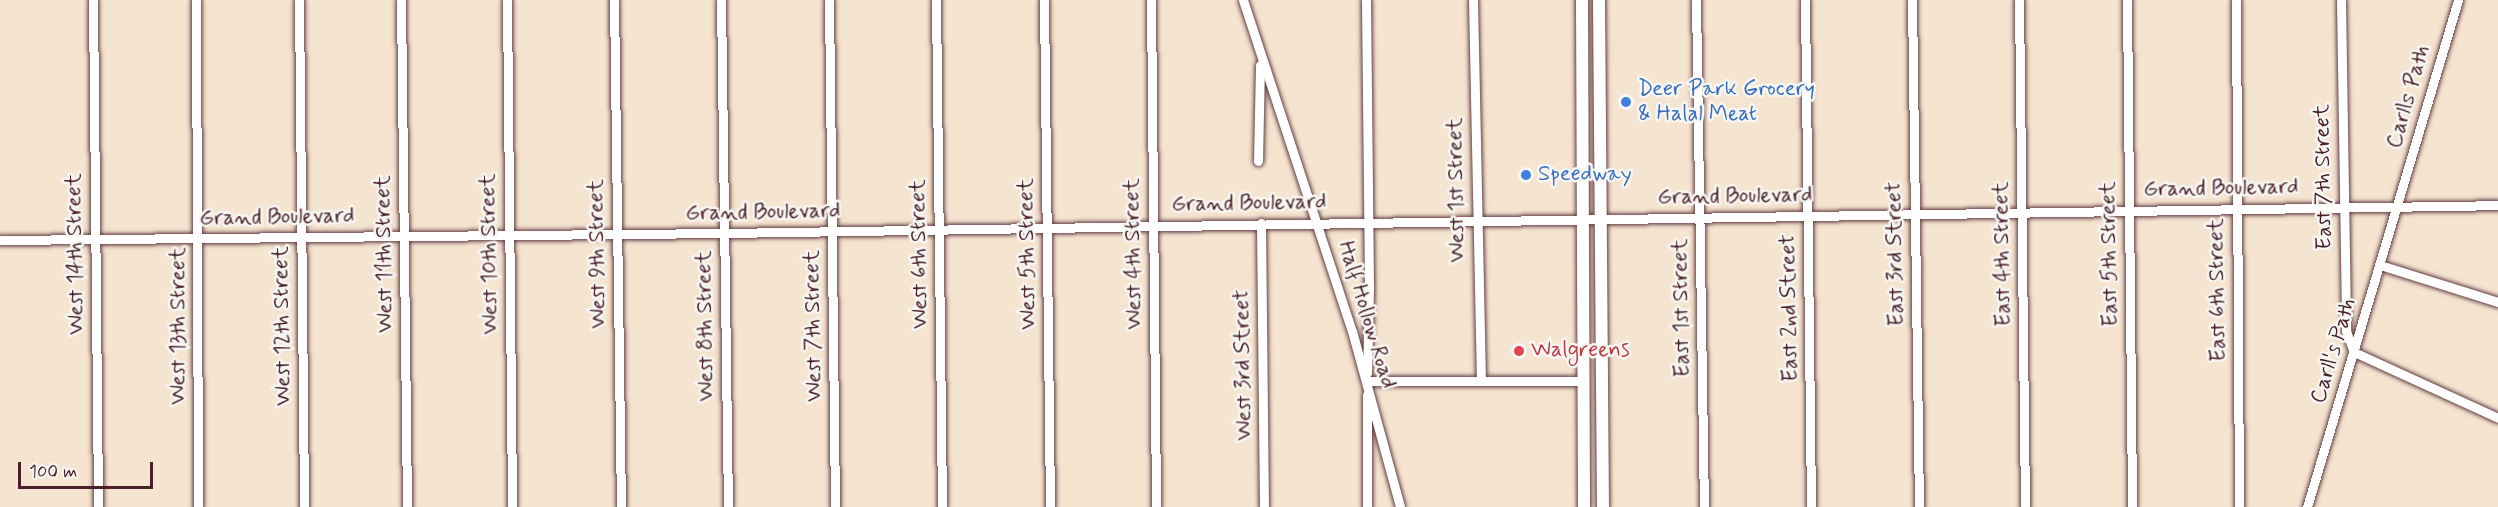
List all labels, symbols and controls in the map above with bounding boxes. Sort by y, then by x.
street label: Carlls Path [2382,43,2436,151]
place label: Deer Park Grocery & Halal Meat [1638,76,1809,128]
marker: Deer Park Grocery & Halal Meat [1619,95,1633,109]
street label: East 7th Street [2310,104,2338,250]
street label: West 1st Street [1443,117,1471,263]
place label: Speedway [1538,162,1632,188]
marker: Speedway [1519,168,1533,182]
street label: West 14th Street [61,173,91,335]
street label: West 10th Street [475,173,505,335]
street label: Grand Boulevard [2143,174,2299,204]
street label: West 11th Street [370,175,400,333]
street label: West 5th Street [1013,178,1043,330]
street label: West 4th Street [1119,178,1149,330]
street label: West 9th Street [583,179,613,329]
street label: West 6th Street [905,179,935,329]
street label: East 4th Street [1989,181,2017,327]
street label: East 5th Street [2096,181,2124,327]
street label: Grand Boulevard [1657,182,1813,212]
street label: East 3rd Street [1882,182,1910,326]
street label: Grand Boulevard [1171,189,1327,219]
street label: Grand Boulevard [685,198,841,228]
street label: Grand Boulevard [199,203,355,233]
street label: East 6th Street [2204,218,2232,362]
street label: East 2nd Street [1776,234,1804,382]
street label: Half Hollow Road [1331,238,1401,392]
street label: East 1st Street [1668,238,1696,378]
street label: West 12th Street [268,246,298,406]
street label: West 13th Street [166,247,192,405]
street label: West 8th Street [691,250,721,402]
street label: West 7th Street [799,250,829,402]
street label: West 3rd Street [1229,290,1259,440]
street label: Carll's Path [2305,295,2363,407]
place label: Walgreens [1531,338,1630,364]
marker: Walgreens [1512,344,1526,358]
scale bar [21,450,156,488]
text: 100 m [29,460,77,484]

